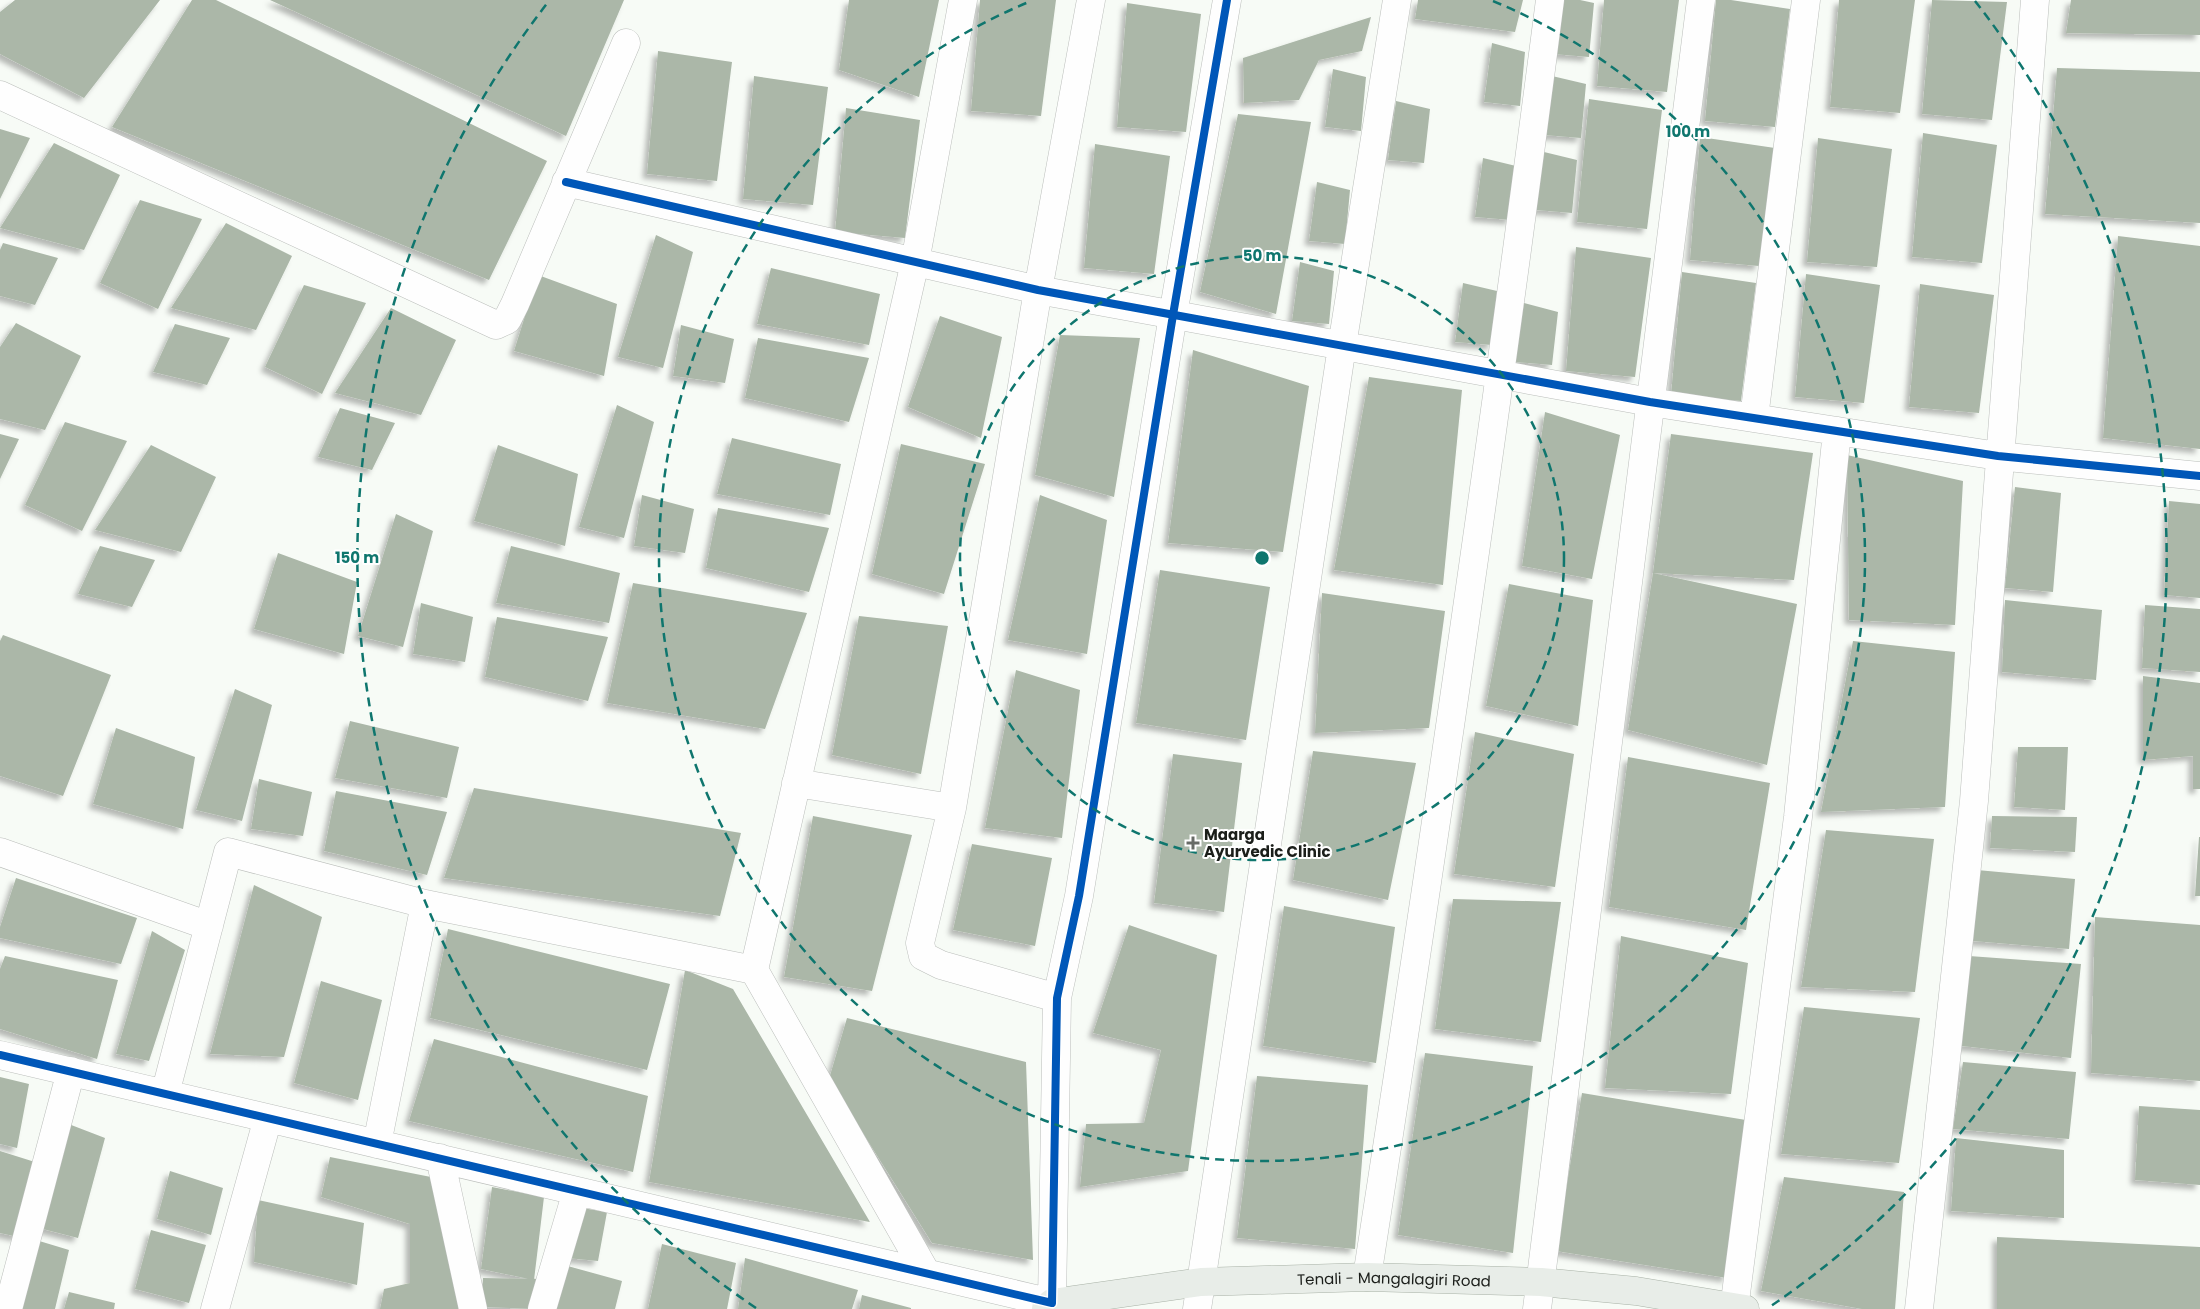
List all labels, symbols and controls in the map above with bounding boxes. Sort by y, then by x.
text: 100 m [1666,121,1710,142]
text: 50 m [1243,245,1281,266]
text: 150 m [335,547,379,568]
centre of rings [1253,549,1271,567]
place label: Maarga Ayurvedic Clinic [1204,824,1330,862]
marker: Maarga Ayurvedic Clinic [1186,836,1200,850]
street label: Tenali - Mangalagiri Road [1297,1266,1491,1291]

